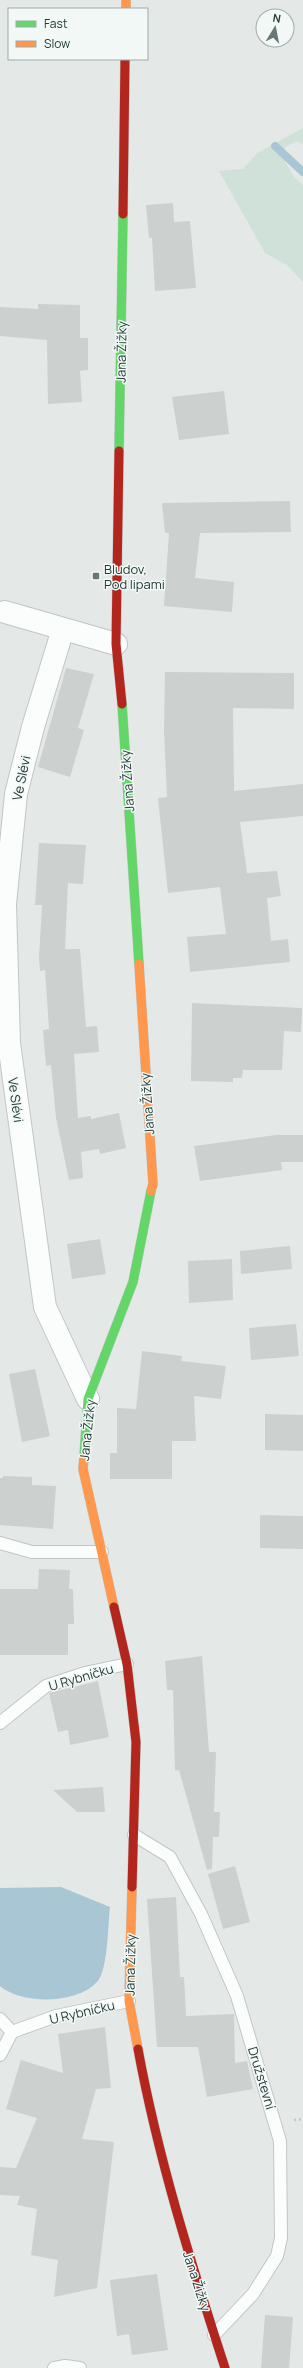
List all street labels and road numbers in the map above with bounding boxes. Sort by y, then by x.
street label: Jana Žižky [111,321,131,383]
street label: Jana Žižky [116,749,138,813]
street label: Ve Slévi [7,754,35,802]
street label: Jana Žižky [136,1072,158,1136]
street label: Ve Slévi [4,1076,28,1124]
street label: Jana Žižky [75,1398,99,1462]
street label: U Rybníčku [47,1659,115,1695]
street label: Jana Žižky [120,1934,140,1996]
street label: U Rybníčku [48,1996,116,2028]
street label: Družstevní [244,2045,280,2111]
street label: Jana Žižky [179,2249,215,2313]

